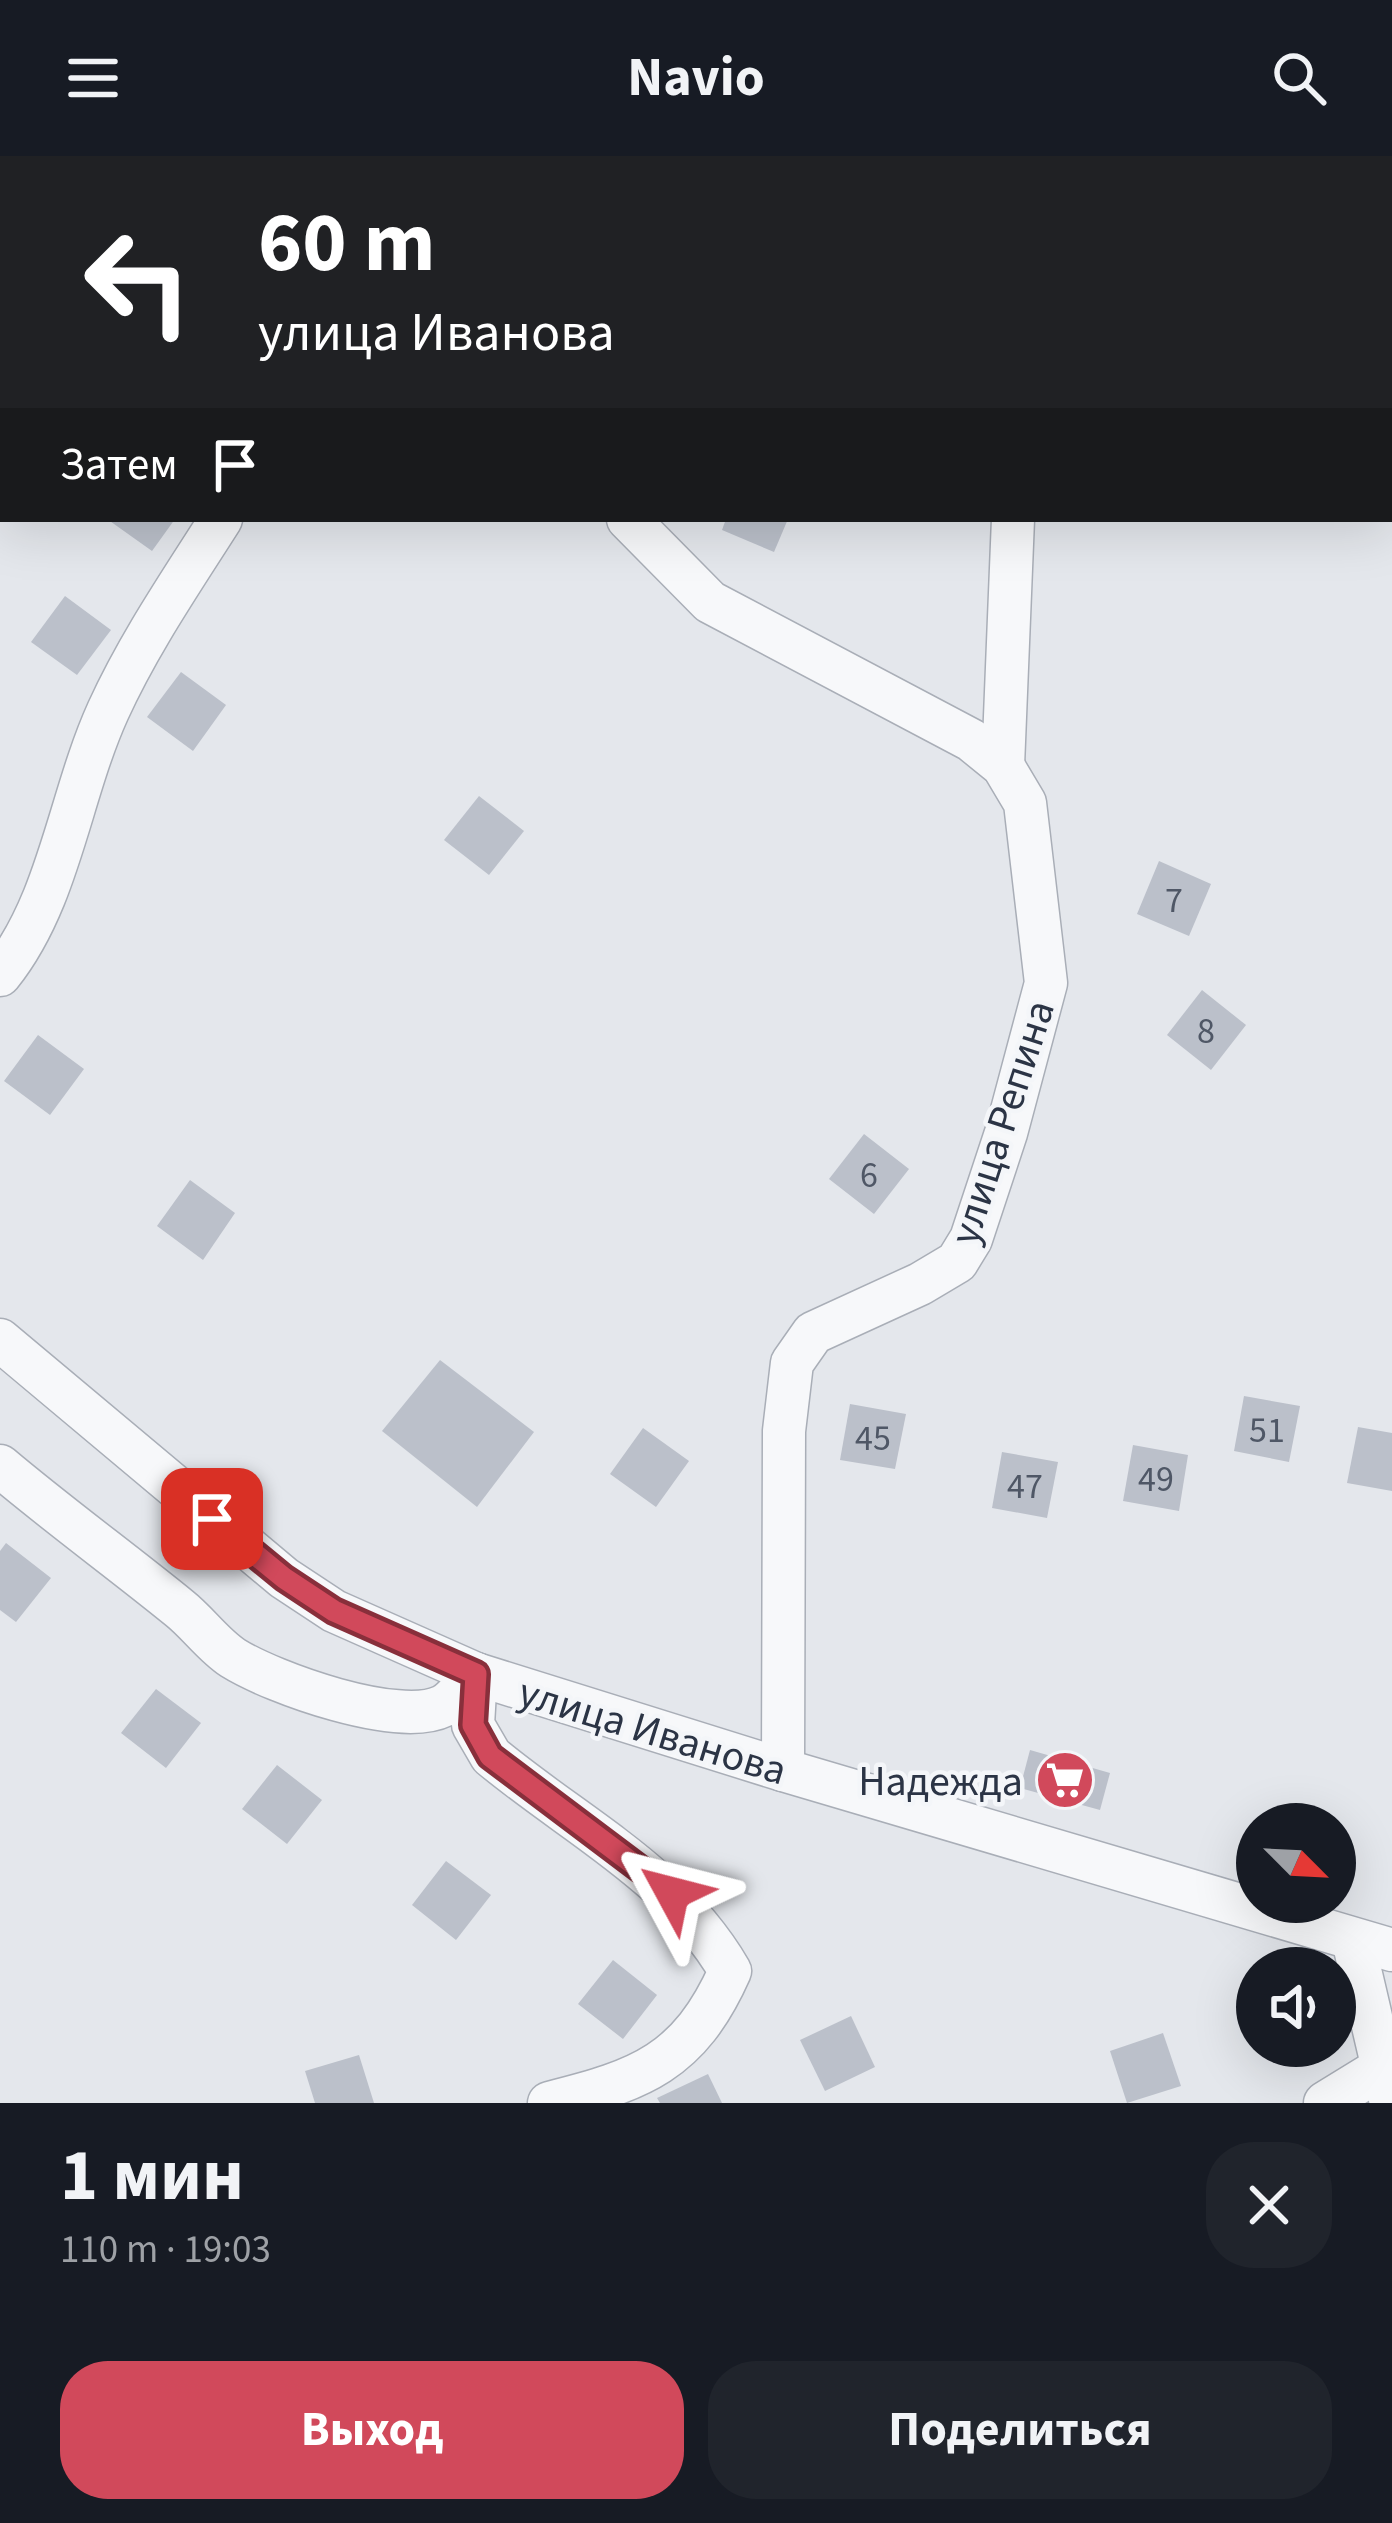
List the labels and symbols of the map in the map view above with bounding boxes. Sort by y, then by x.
house number: 7 [1165,875,1183,926]
street label: улица Репина [935,993,1071,1253]
house number: 8 [1197,1006,1215,1057]
house number: 6 [860,1150,878,1201]
house number: 51 [1249,1405,1285,1456]
house number: 45 [855,1413,891,1464]
house number: 49 [1138,1454,1174,1505]
house number: 47 [1007,1461,1043,1512]
pin [161,1468,263,1570]
street label: улица Иванова [511,1663,794,1801]
supermarket icon: Надежда [1034,1749,1096,1811]
place label: Надежда [858,1752,1023,1812]
north arrow [1236,1803,1356,1923]
position arrow [609,1830,735,1956]

